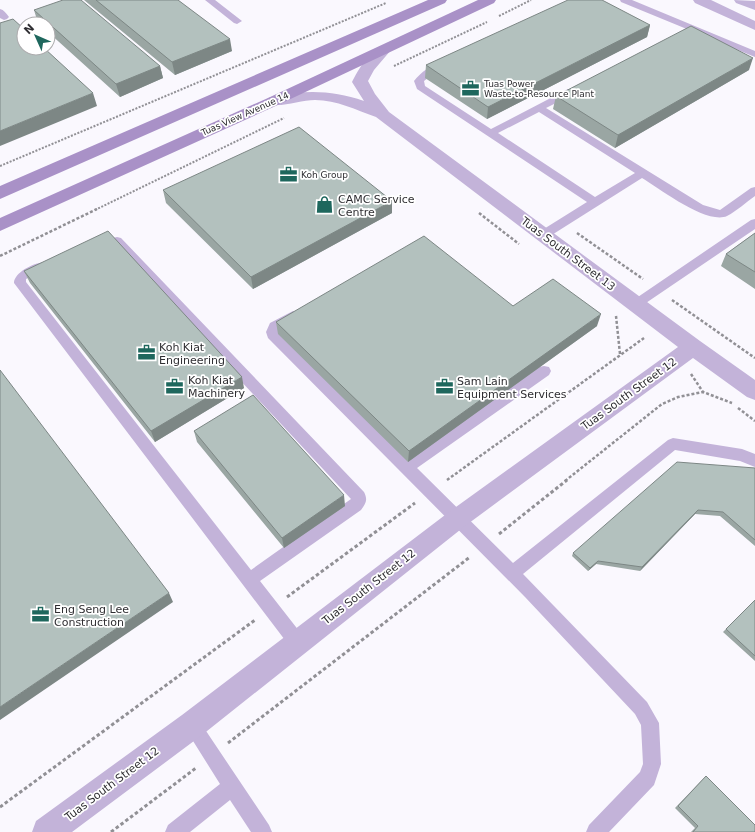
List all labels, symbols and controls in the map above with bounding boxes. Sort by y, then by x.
north arrow [16,16,56,56]
text: N [21,21,37,37]
office icon: Tuas Power Waste-to-Resource Plant [461,79,481,99]
place label: Tuas Power Waste-to-Resource Plant [483,79,595,99]
street label: Tuas View Avenue 14 [199,90,291,138]
office icon: Koh Group [278,165,298,185]
place label: Koh Group [301,170,348,180]
place label: CAMC Service Centre [338,193,415,219]
shop icon: CAMC Service Centre [315,195,335,215]
street label: Tuas South Street 13 [518,214,618,294]
place label: Koh Kiat Engineering [159,341,225,367]
office icon: Koh Kiat Engineering [136,343,156,363]
street label: Tuas South Street 12 [578,355,679,433]
place label: Koh Kiat Machinery [188,374,246,400]
place label: Sam Lain Equipment Services [457,375,567,401]
office icon: Koh Kiat Machinery [165,376,185,396]
office icon: Sam Lain Equipment Services [434,377,454,397]
street label: Tuas South Street 12 [319,547,418,628]
place label: Eng Seng Lee Construction [54,603,129,629]
office icon: Eng Seng Lee Construction [31,605,51,625]
street label: Tuas South Street 12 [62,744,162,824]

